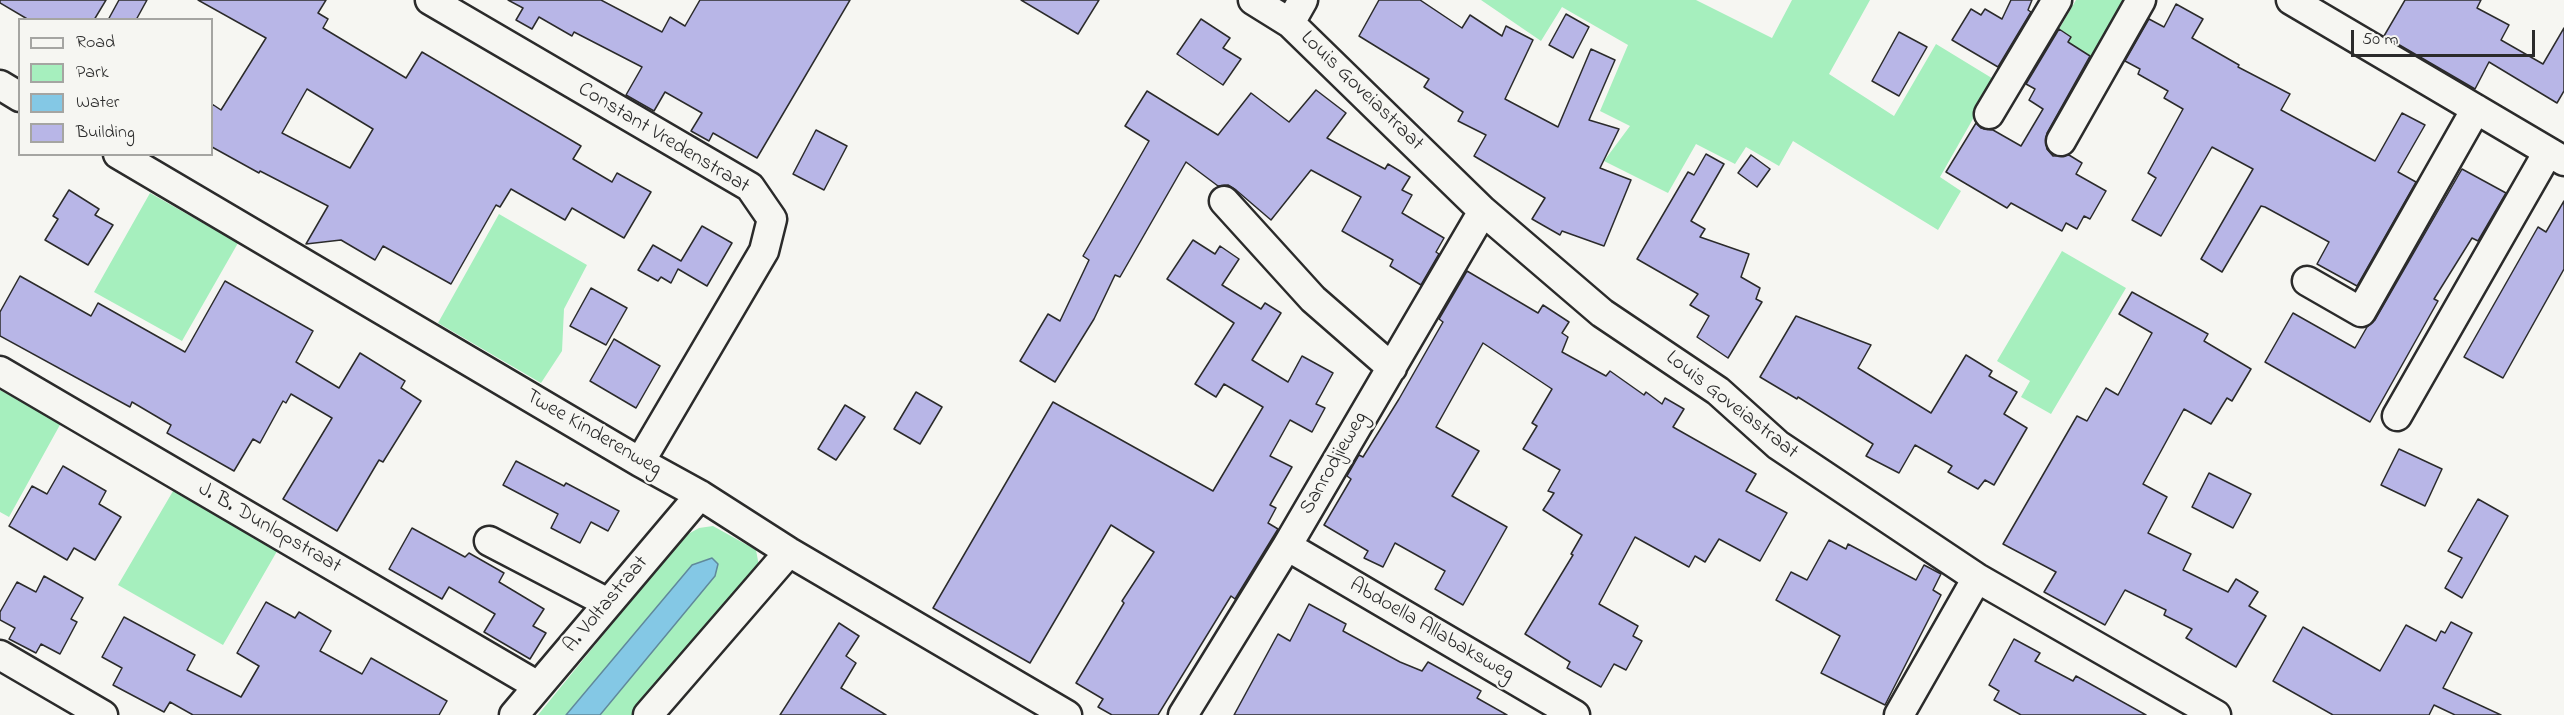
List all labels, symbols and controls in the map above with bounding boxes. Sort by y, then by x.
legend [18,18,213,156]
scale bar [2354,18,2538,56]
street label: Louis Goveiastraat [1294,27,1428,157]
text: 50 m [2362,27,2399,53]
text: Road [76,30,115,56]
text: Park [76,60,109,86]
street label: Constant Vredenstraat [573,78,753,200]
text: Water [76,90,119,116]
text: Building [76,120,135,146]
street label: Louis Goveiastraat [1660,346,1802,466]
street label: Twee Kinderenweg [520,385,666,483]
street label: Sanrodjieweg [1295,408,1375,520]
street label: J. B. Dunlopstraat [193,478,345,580]
street label: A. Voltastraat [559,551,655,659]
street label: Abdoella Allabaksweg [1344,574,1518,688]

